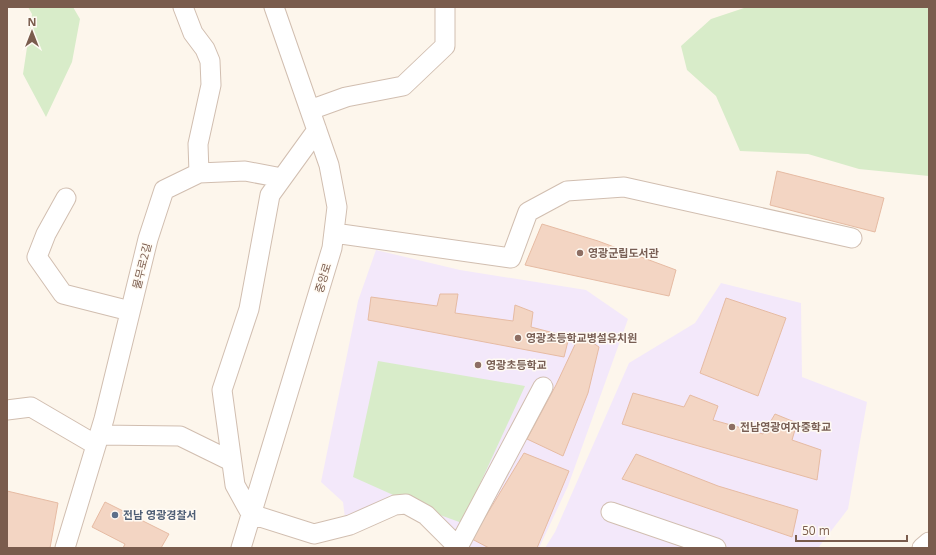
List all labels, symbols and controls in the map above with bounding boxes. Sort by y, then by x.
north arrow [12,12,52,52]
text: N [28,14,36,29]
street label: 물무로2길 [129,241,154,290]
place label: 영광군립도서관 [588,245,659,260]
marker: 영광군립도서관 [575,248,585,258]
street label: 중앙로 [311,261,334,295]
place label: 영광초등학교병설유치원 [526,330,637,345]
marker: 영광초등학교병설유치원 [513,333,523,343]
place label: 영광초등학교 [486,357,547,372]
marker: 영광초등학교 [473,360,483,370]
place label: 전남영광여자중학교 [740,419,831,434]
marker: 전남영광여자중학교 [727,422,737,432]
place label: 전남 영광경찰서 [123,507,197,522]
marker: 전남 영광경찰서 [110,510,120,520]
scale bar [796,517,907,543]
text: 50 m [802,522,830,539]

